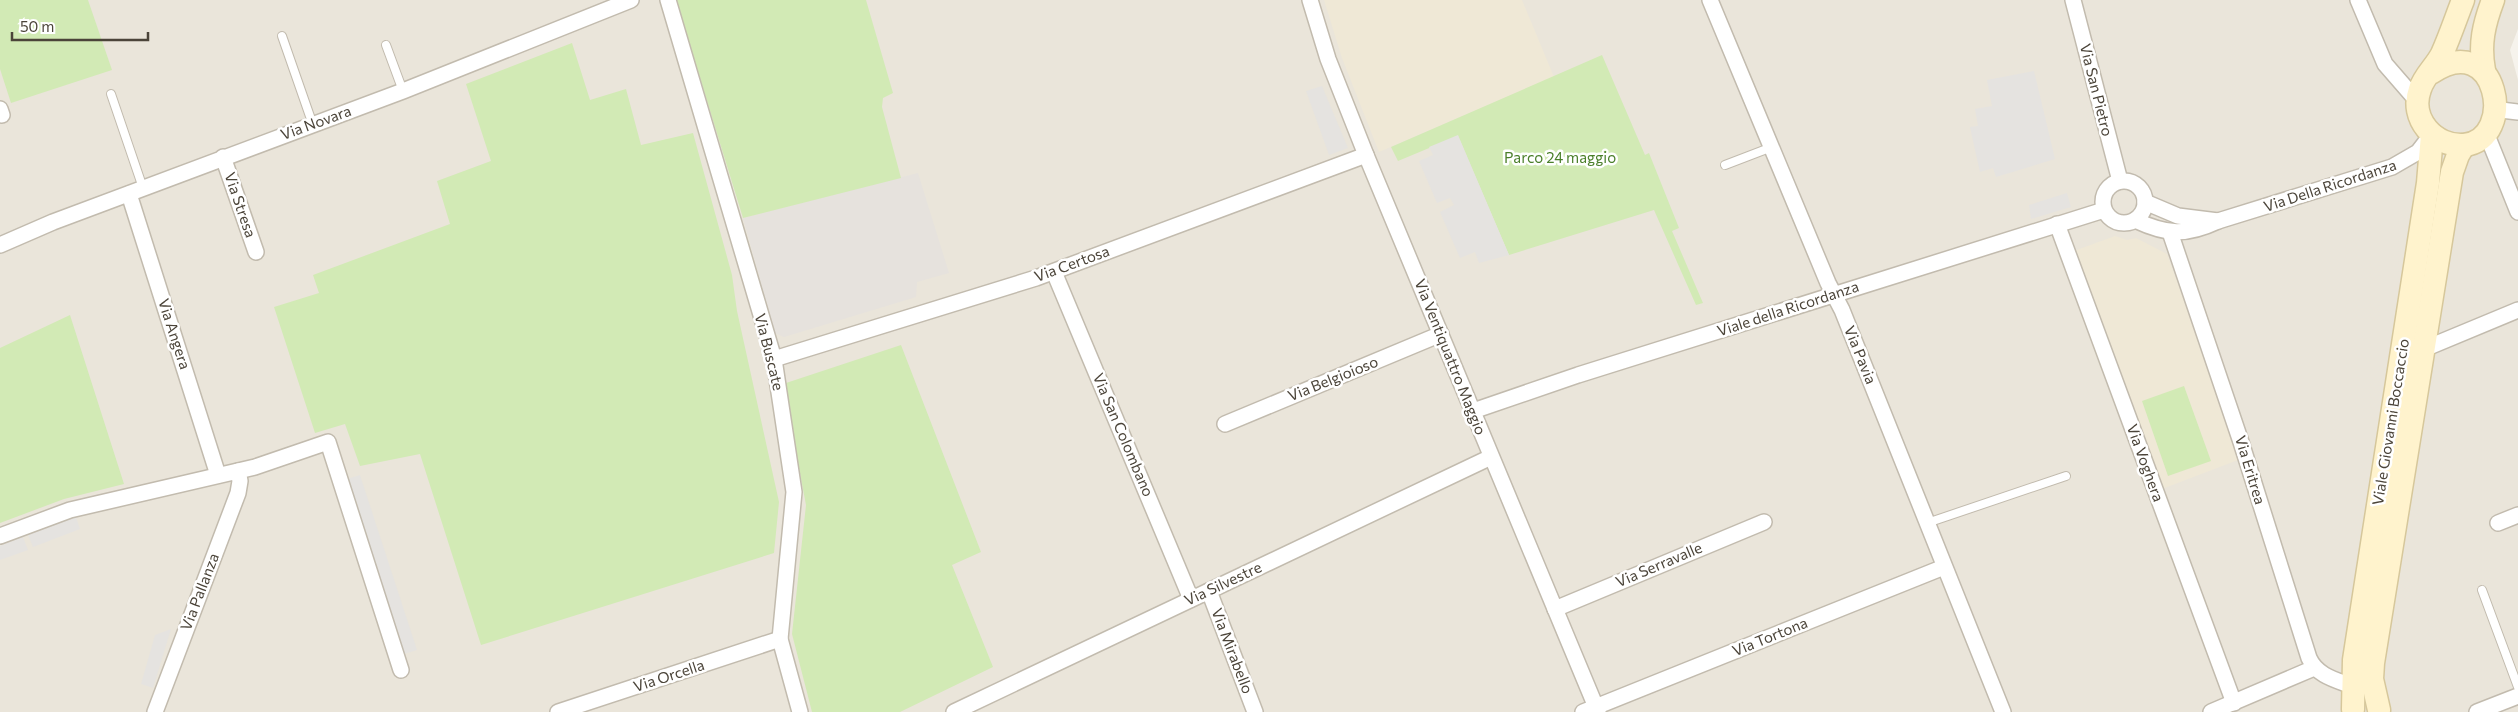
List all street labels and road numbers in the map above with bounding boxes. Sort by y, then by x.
street label: Via San Pietro [2077,42,2117,138]
street label: Via Novara [278,101,353,143]
street label: Via Della Ricordanza [2261,155,2398,215]
street label: Via Stresa [221,170,261,240]
street label: Via Certosa [1032,241,1112,285]
street label: Via Ventiquattro Maggio [1411,276,1490,437]
street label: Viale della Ricordanza [1715,277,1861,339]
street label: Via Angera [155,296,195,371]
street label: Via Buscate [752,311,788,392]
street label: Via Pavia [1841,323,1881,386]
street label: Viale Giovanni Boccaccio [2368,337,2412,506]
street label: Via Belgioioso [1285,352,1380,404]
street label: Via San Colombano [1090,370,1158,499]
street label: Via Voghera [2124,421,2168,504]
street label: Via Eritrea [2232,433,2270,506]
street label: Via Serravalle [1613,538,1705,590]
street label: Via Pallanza [176,550,222,633]
street label: Via Silvestre [1181,557,1264,609]
street label: Via Mirabello [1208,605,1257,696]
street label: Via Tortona [1729,613,1810,659]
street label: Via Orcella [631,655,706,695]

